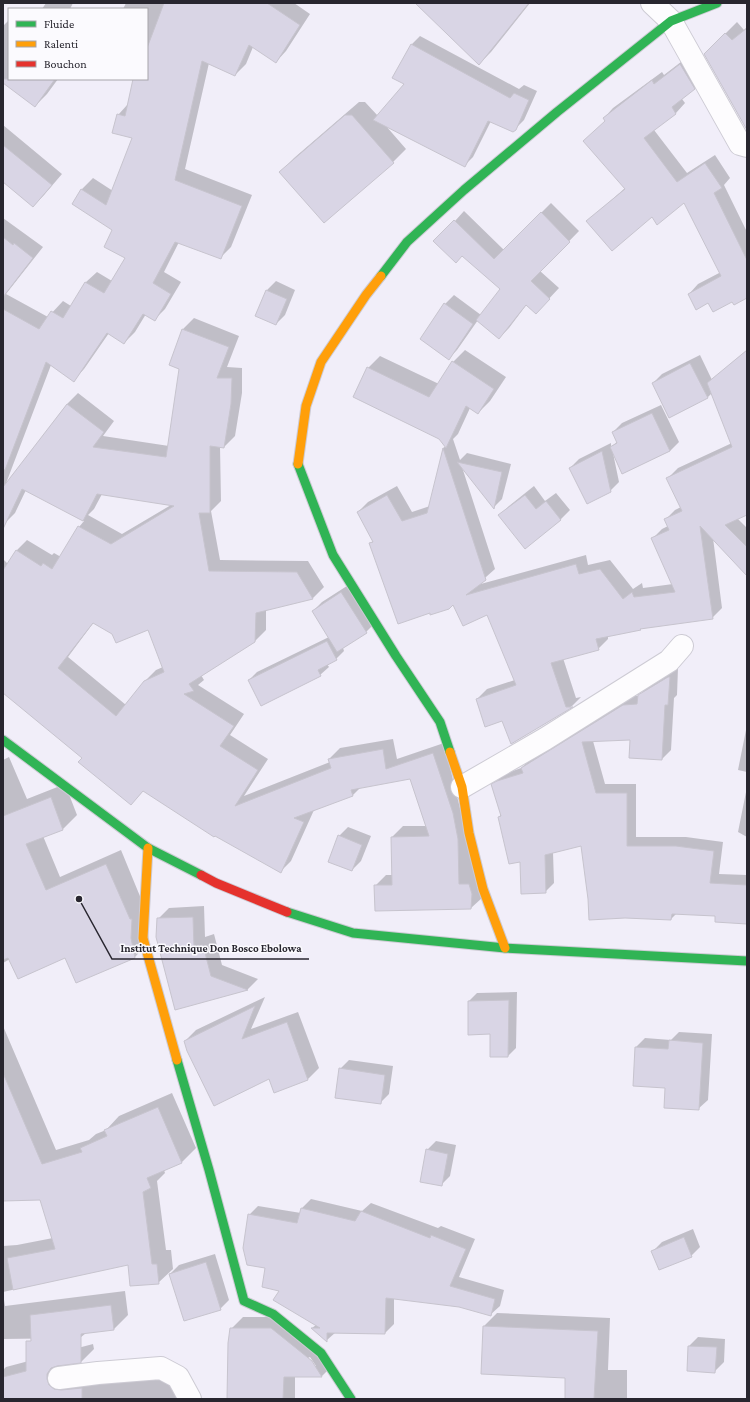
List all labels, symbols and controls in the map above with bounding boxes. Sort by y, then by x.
legend [8,8,148,80]
text: Fluide [44,17,74,31]
text: Ralenti [44,37,78,51]
text: Bouchon [44,57,87,71]
callout: Institut Technique Don Bosco Ebolowa [112,936,309,959]
text: Institut Technique Don Bosco Ebolowa [120,942,302,954]

